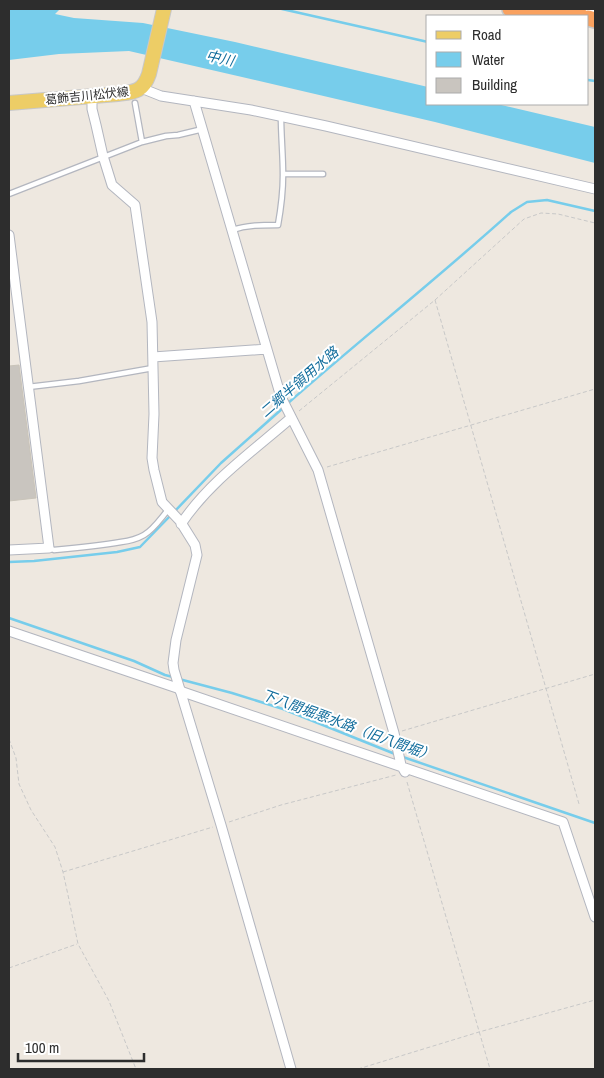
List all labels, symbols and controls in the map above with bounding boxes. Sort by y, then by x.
legend [426,15,589,105]
text: Road [472,24,501,45]
water label: 中川 [204,46,238,70]
text: Water [472,49,504,70]
text: Building [472,74,517,95]
street label: 葛飾吉川松伏線 [44,84,130,108]
water label: 二郷半領用水路 [256,342,343,421]
water label: 下八間堀悪水路（旧八間堀） [259,685,437,765]
scale bar [18,1030,144,1062]
text: 100 m [25,1037,59,1058]

